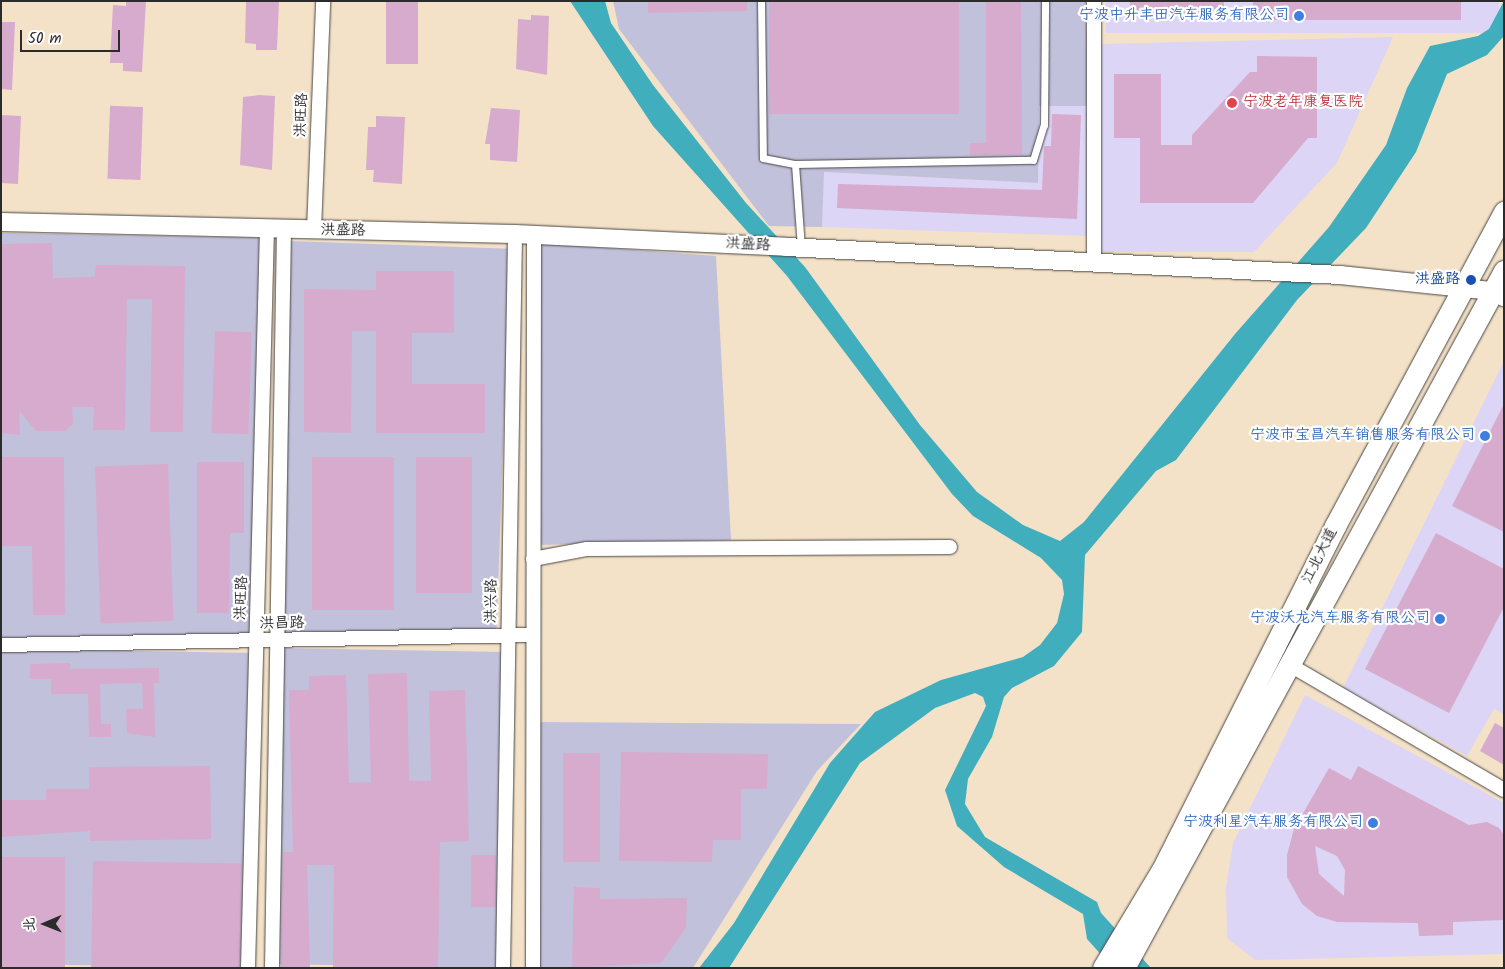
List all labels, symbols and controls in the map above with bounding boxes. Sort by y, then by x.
place label: 宁波中升丰田汽车服务有限公司 [1079,7,1289,25]
marker: 宁波中升丰田汽车服务有限公司 [1293,10,1305,22]
scale bar [22,20,122,52]
text: 50 m [28,27,62,51]
street label: 洪旺路 [292,92,312,138]
place label: 宁波老年康复医院 [1243,94,1363,112]
marker: 宁波老年康复医院 [1225,96,1239,110]
street label: 洪盛路 [320,222,366,240]
street label: 洪盛路 [725,235,771,255]
place label: 洪盛路 [1415,271,1460,289]
marker: 洪盛路 [1464,273,1478,287]
place label: 宁波市宝昌汽车销售服务有限公司 [1250,427,1475,445]
marker: 宁波市宝昌汽车销售服务有限公司 [1479,430,1491,442]
street label: 江北大道 [1298,525,1342,587]
street label: 洪旺路 [232,575,252,621]
street label: 洪兴路 [483,578,501,624]
place label: 宁波沃龙汽车服务有限公司 [1250,610,1430,628]
marker: 宁波沃龙汽车服务有限公司 [1434,613,1446,625]
street label: 洪昌路 [259,615,305,633]
place label: 宁波利星汽车服务有限公司 [1183,814,1363,832]
marker: 宁波利星汽车服务有限公司 [1367,817,1379,829]
north arrow [20,899,70,949]
text: 北 [19,917,41,931]

